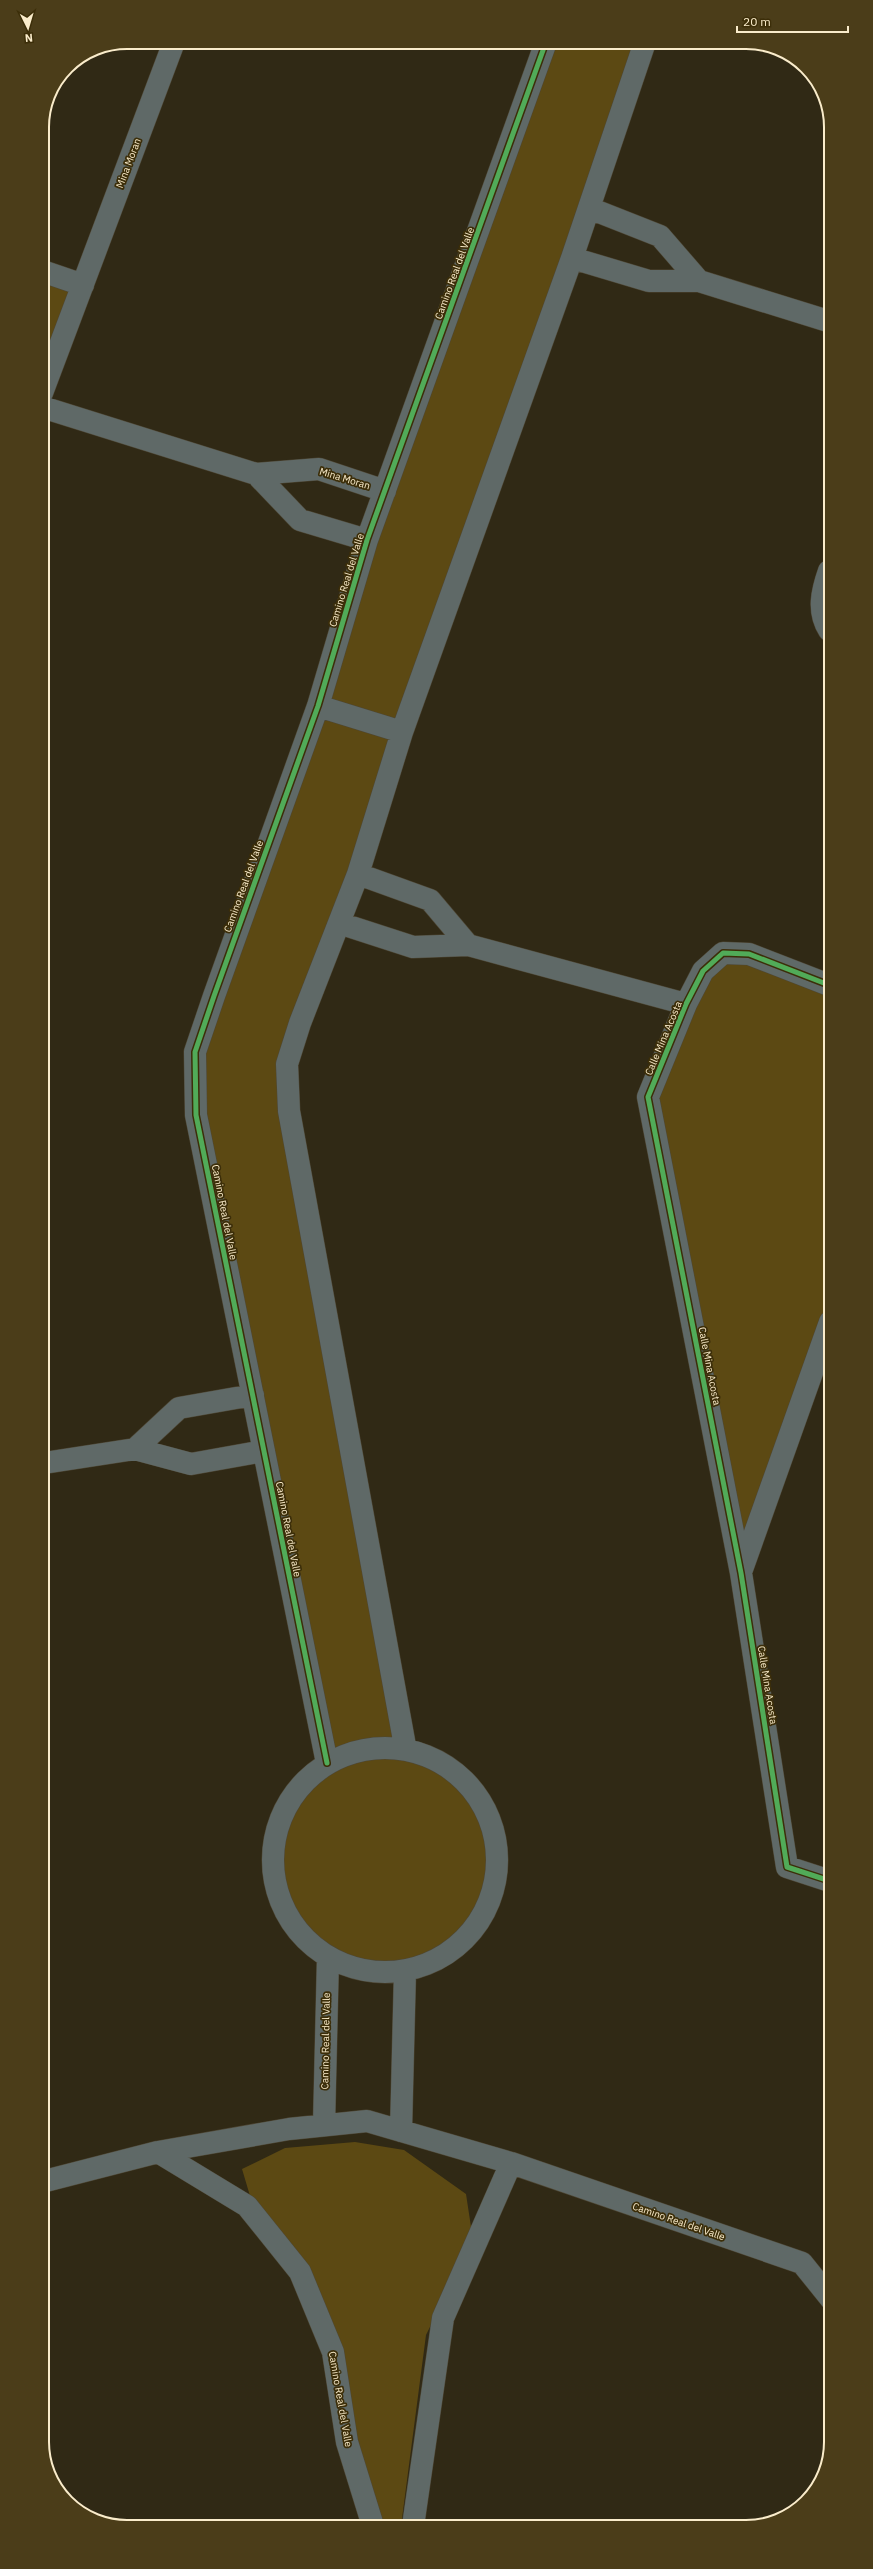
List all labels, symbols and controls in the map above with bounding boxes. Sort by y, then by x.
north arrow [8,8,48,48]
scale bar [737,8,848,34]
text: 20 m [743,14,771,29]
text: N [24,31,33,45]
street label: Mina Moran [113,136,144,190]
street label: Camino Real del Valle [432,225,477,321]
street label: Mina Moran [318,465,372,492]
street label: Camino Real del Valle [326,531,367,628]
street label: Camino Real del Valle [221,838,266,934]
street label: Calle Mina Acosta [642,998,685,1077]
street label: Camino Real del Valle [209,1163,240,1261]
street label: Calle Mina Acosta [696,1326,724,1407]
street label: Camino Real del Valle [273,1480,304,1578]
street label: Calle Mina Acosta [755,1645,780,1726]
street label: Camino Real del Valle [318,1992,333,2090]
street label: Camino Real del Valle [631,2200,727,2244]
street label: Camino Real del Valle [326,2350,355,2448]

